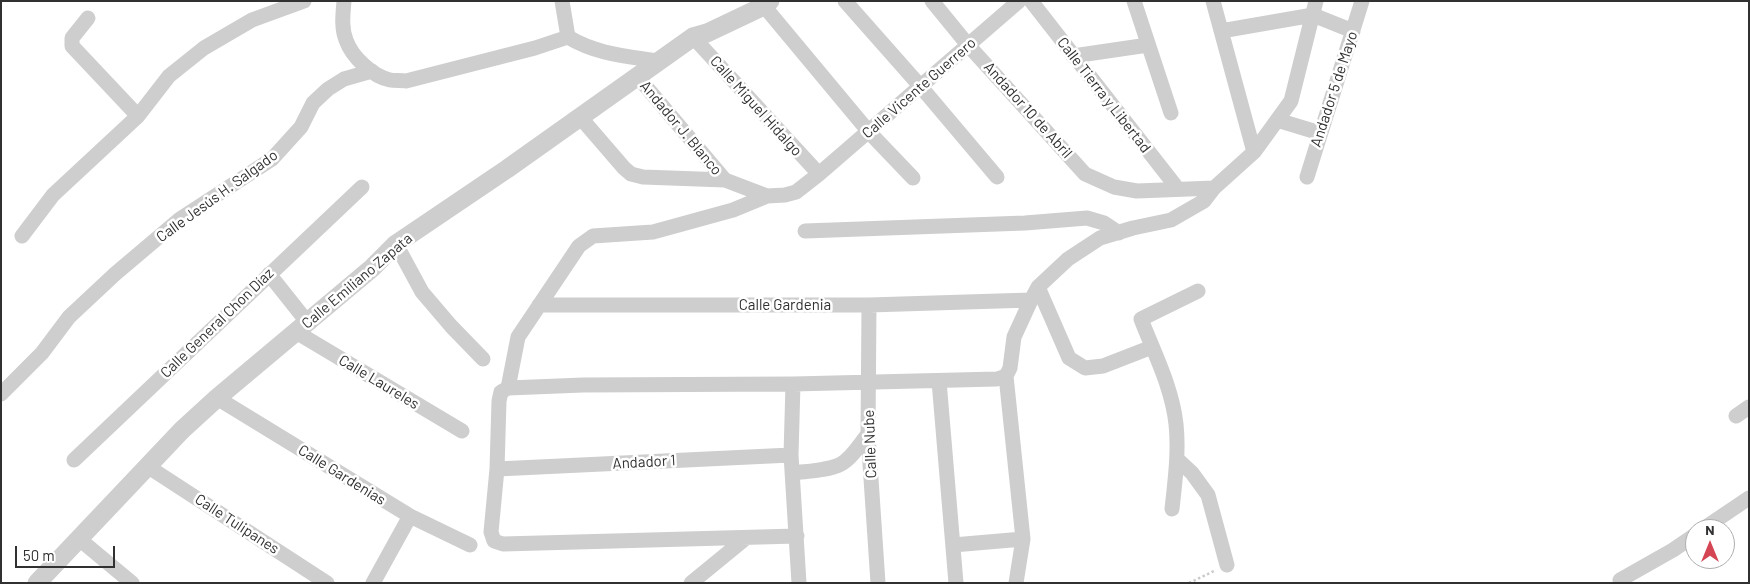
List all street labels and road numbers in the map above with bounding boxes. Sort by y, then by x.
street label: Andador 5 de Mayo [1307,29,1361,149]
street label: Calle Vicente Guerrero [858,34,980,142]
street label: Calle Tierra y Libertad [1053,34,1155,156]
street label: Calle Miguel Hidalgo [706,52,806,160]
street label: Andador 10 de Abril [980,58,1076,162]
street label: Andador J. Blanco [636,77,726,179]
street label: Calle Jesús H. Salgado [153,146,281,246]
street label: Calle Emiliano Zapata [298,229,416,333]
street label: Calle General Chon Díaz [157,264,277,382]
street label: Calle Gardenia [739,296,831,314]
street label: Calle Laureles [335,351,423,413]
street label: Calle Nube [860,409,880,479]
street label: Calle Gardenias [295,441,389,509]
street label: Andador 1 [612,451,676,473]
street label: Calle Tulipanes [192,490,282,558]

